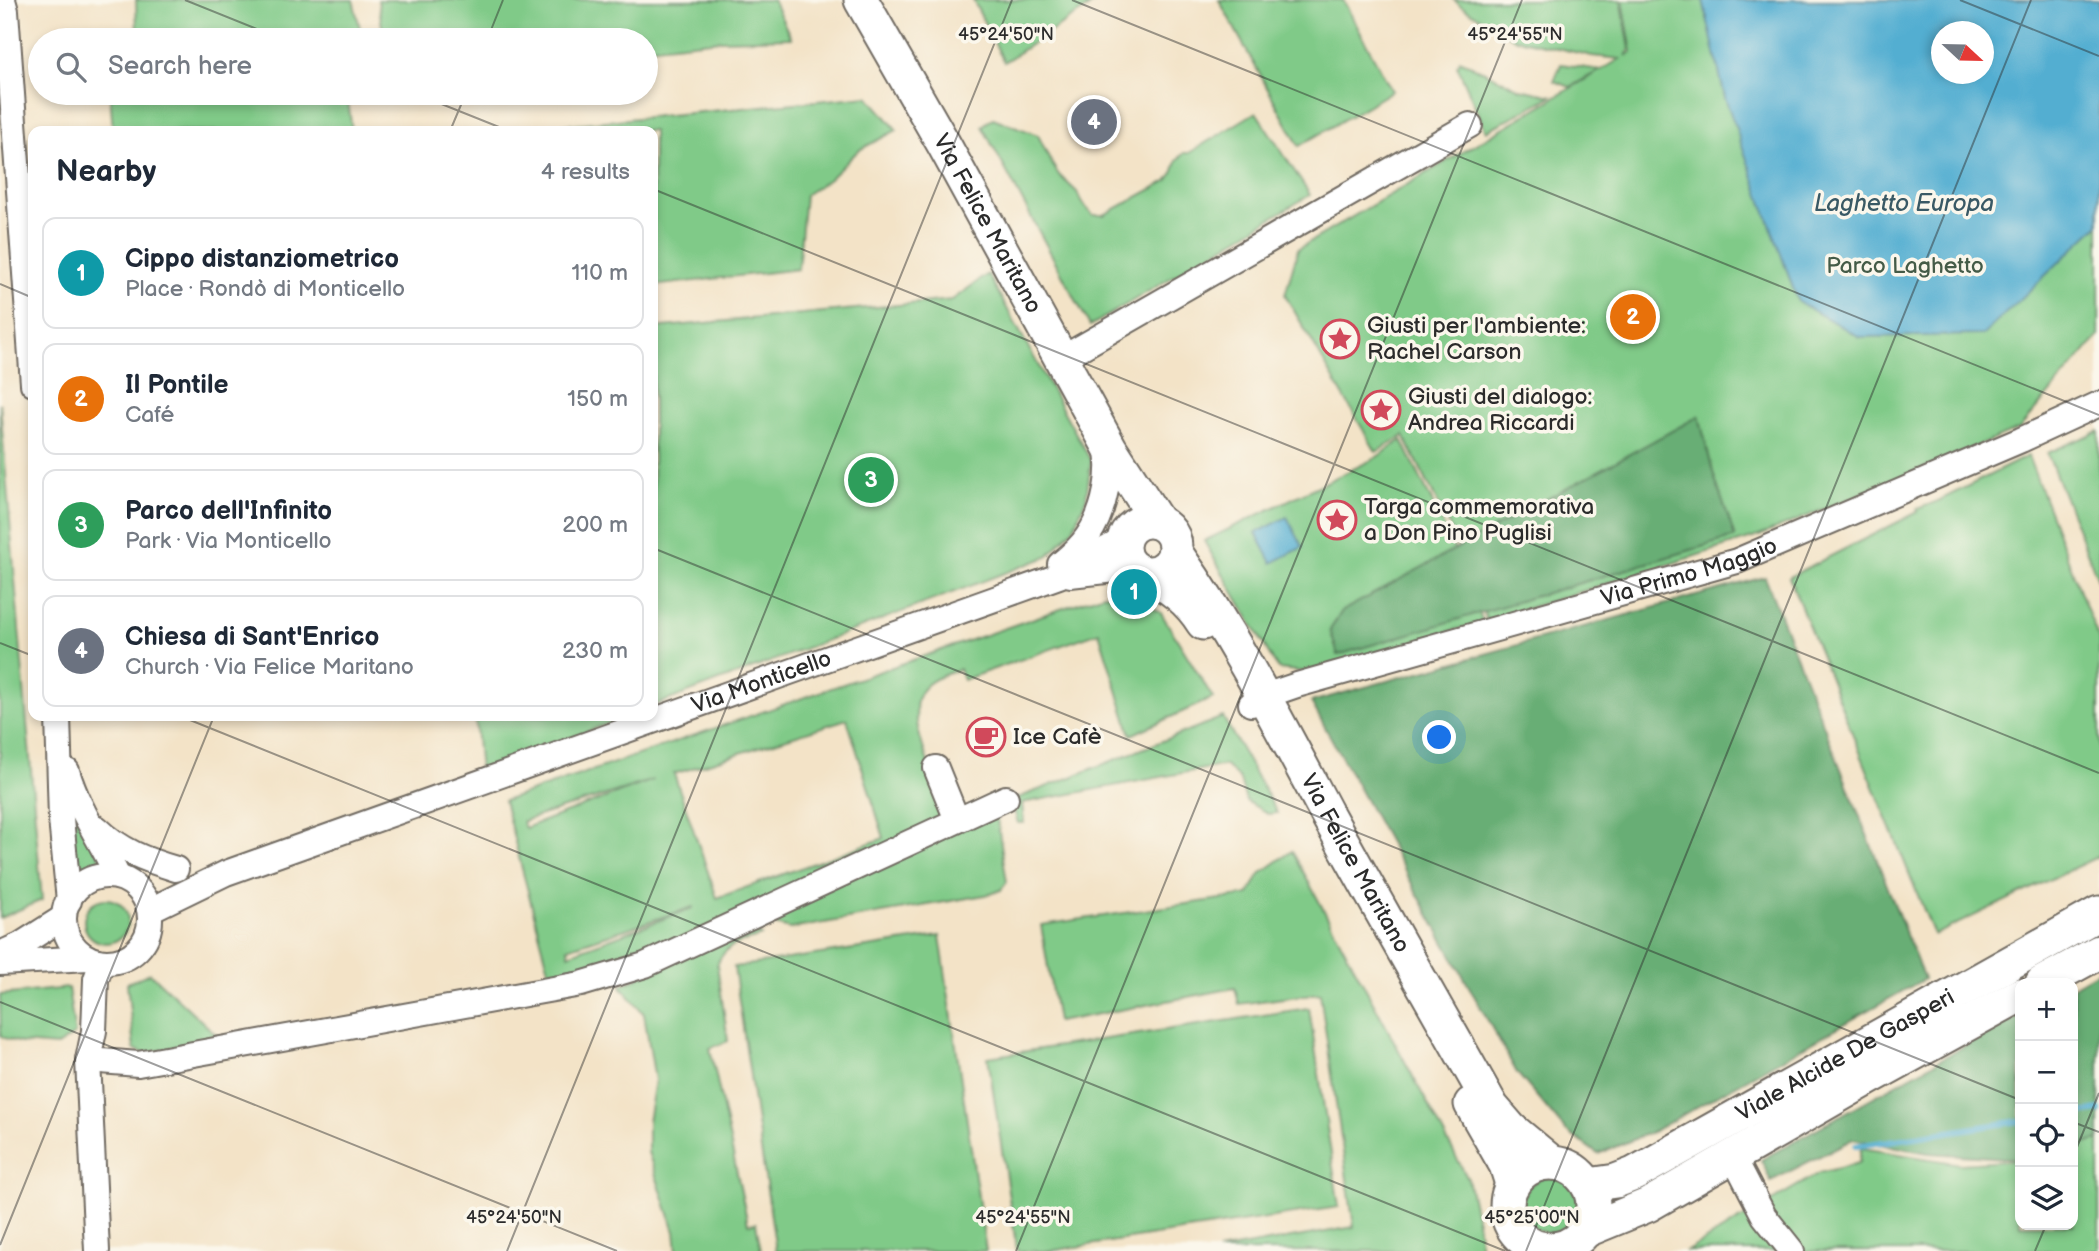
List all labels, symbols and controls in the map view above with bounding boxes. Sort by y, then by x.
north arrow [1931,21,1994,84]
text: 45°24'50"N [958,24,1054,45]
text: 45°24'55"N [1467,24,1563,45]
search box [28,28,658,105]
icon: search [52,48,90,86]
text: Search here [108,51,252,82]
pin: 4 [1071,96,1117,148]
street label: Via Felice Maritano [927,129,1048,318]
text: Nearby [56,154,156,190]
text: 4 results [541,158,630,186]
water label: Laghetto Europa [1814,189,1994,218]
text: Cippo distanziometrico [125,244,399,275]
park label: Parco Laghetto [1826,252,1984,280]
text: 1 [76,259,86,287]
text: 110 m [571,259,628,287]
text: Place · Rondò di Monticello [125,275,405,303]
pin: 2 [1610,291,1656,343]
place label: Giusti per l'ambiente: Rachel Carson [1367,312,1586,366]
place icon: Giusti per l'ambiente: Rachel Carson [1319,318,1361,360]
text: Il Pontile [125,370,228,401]
place label: Giusti del dialogo: Andrea Riccardi [1408,383,1592,437]
text: 2 [74,385,88,413]
text: 150 m [567,385,628,413]
place icon: Giusti del dialogo: Andrea Riccardi [1360,389,1402,431]
text: Café [125,401,174,429]
pin: 3 [848,454,894,506]
place label: Targa commemorativa a Don Pino Puglisi [1364,493,1594,547]
text: Parco dell'Infinito [125,496,332,527]
place icon: Targa commemorativa a Don Pino Puglisi [1316,499,1358,541]
text: 3 [74,511,88,539]
text: 200 m [562,511,628,539]
text: Park · Via Monticello [125,527,332,555]
street label: Via Primo Maggio [1598,531,1782,613]
pin: 1 [1111,566,1157,618]
text: Chiesa di Sant'Enrico [125,622,379,653]
text: 4 [74,637,88,665]
text: 230 m [562,637,628,665]
street label: Via Monticello [688,644,835,720]
text: Church · Via Felice Maritano [125,653,414,681]
cafe icon: Ice Cafè [965,716,1007,758]
your location [1422,720,1456,754]
place label: Ice Cafè [1013,723,1102,751]
street label: Via Felice Maritano [1294,769,1416,958]
map controls [2015,978,2078,1230]
button: + [2015,978,2078,1041]
street label: Viale Alcide De Gasperi [1731,983,1959,1128]
button: − [2015,1041,2078,1104]
button: locate [2015,1104,2078,1167]
button: layers [2015,1167,2078,1230]
text: 45°24'50"N [466,1207,562,1228]
text: 45°24'55"N [975,1207,1071,1228]
text: 45°25'00"N [1484,1207,1580,1228]

